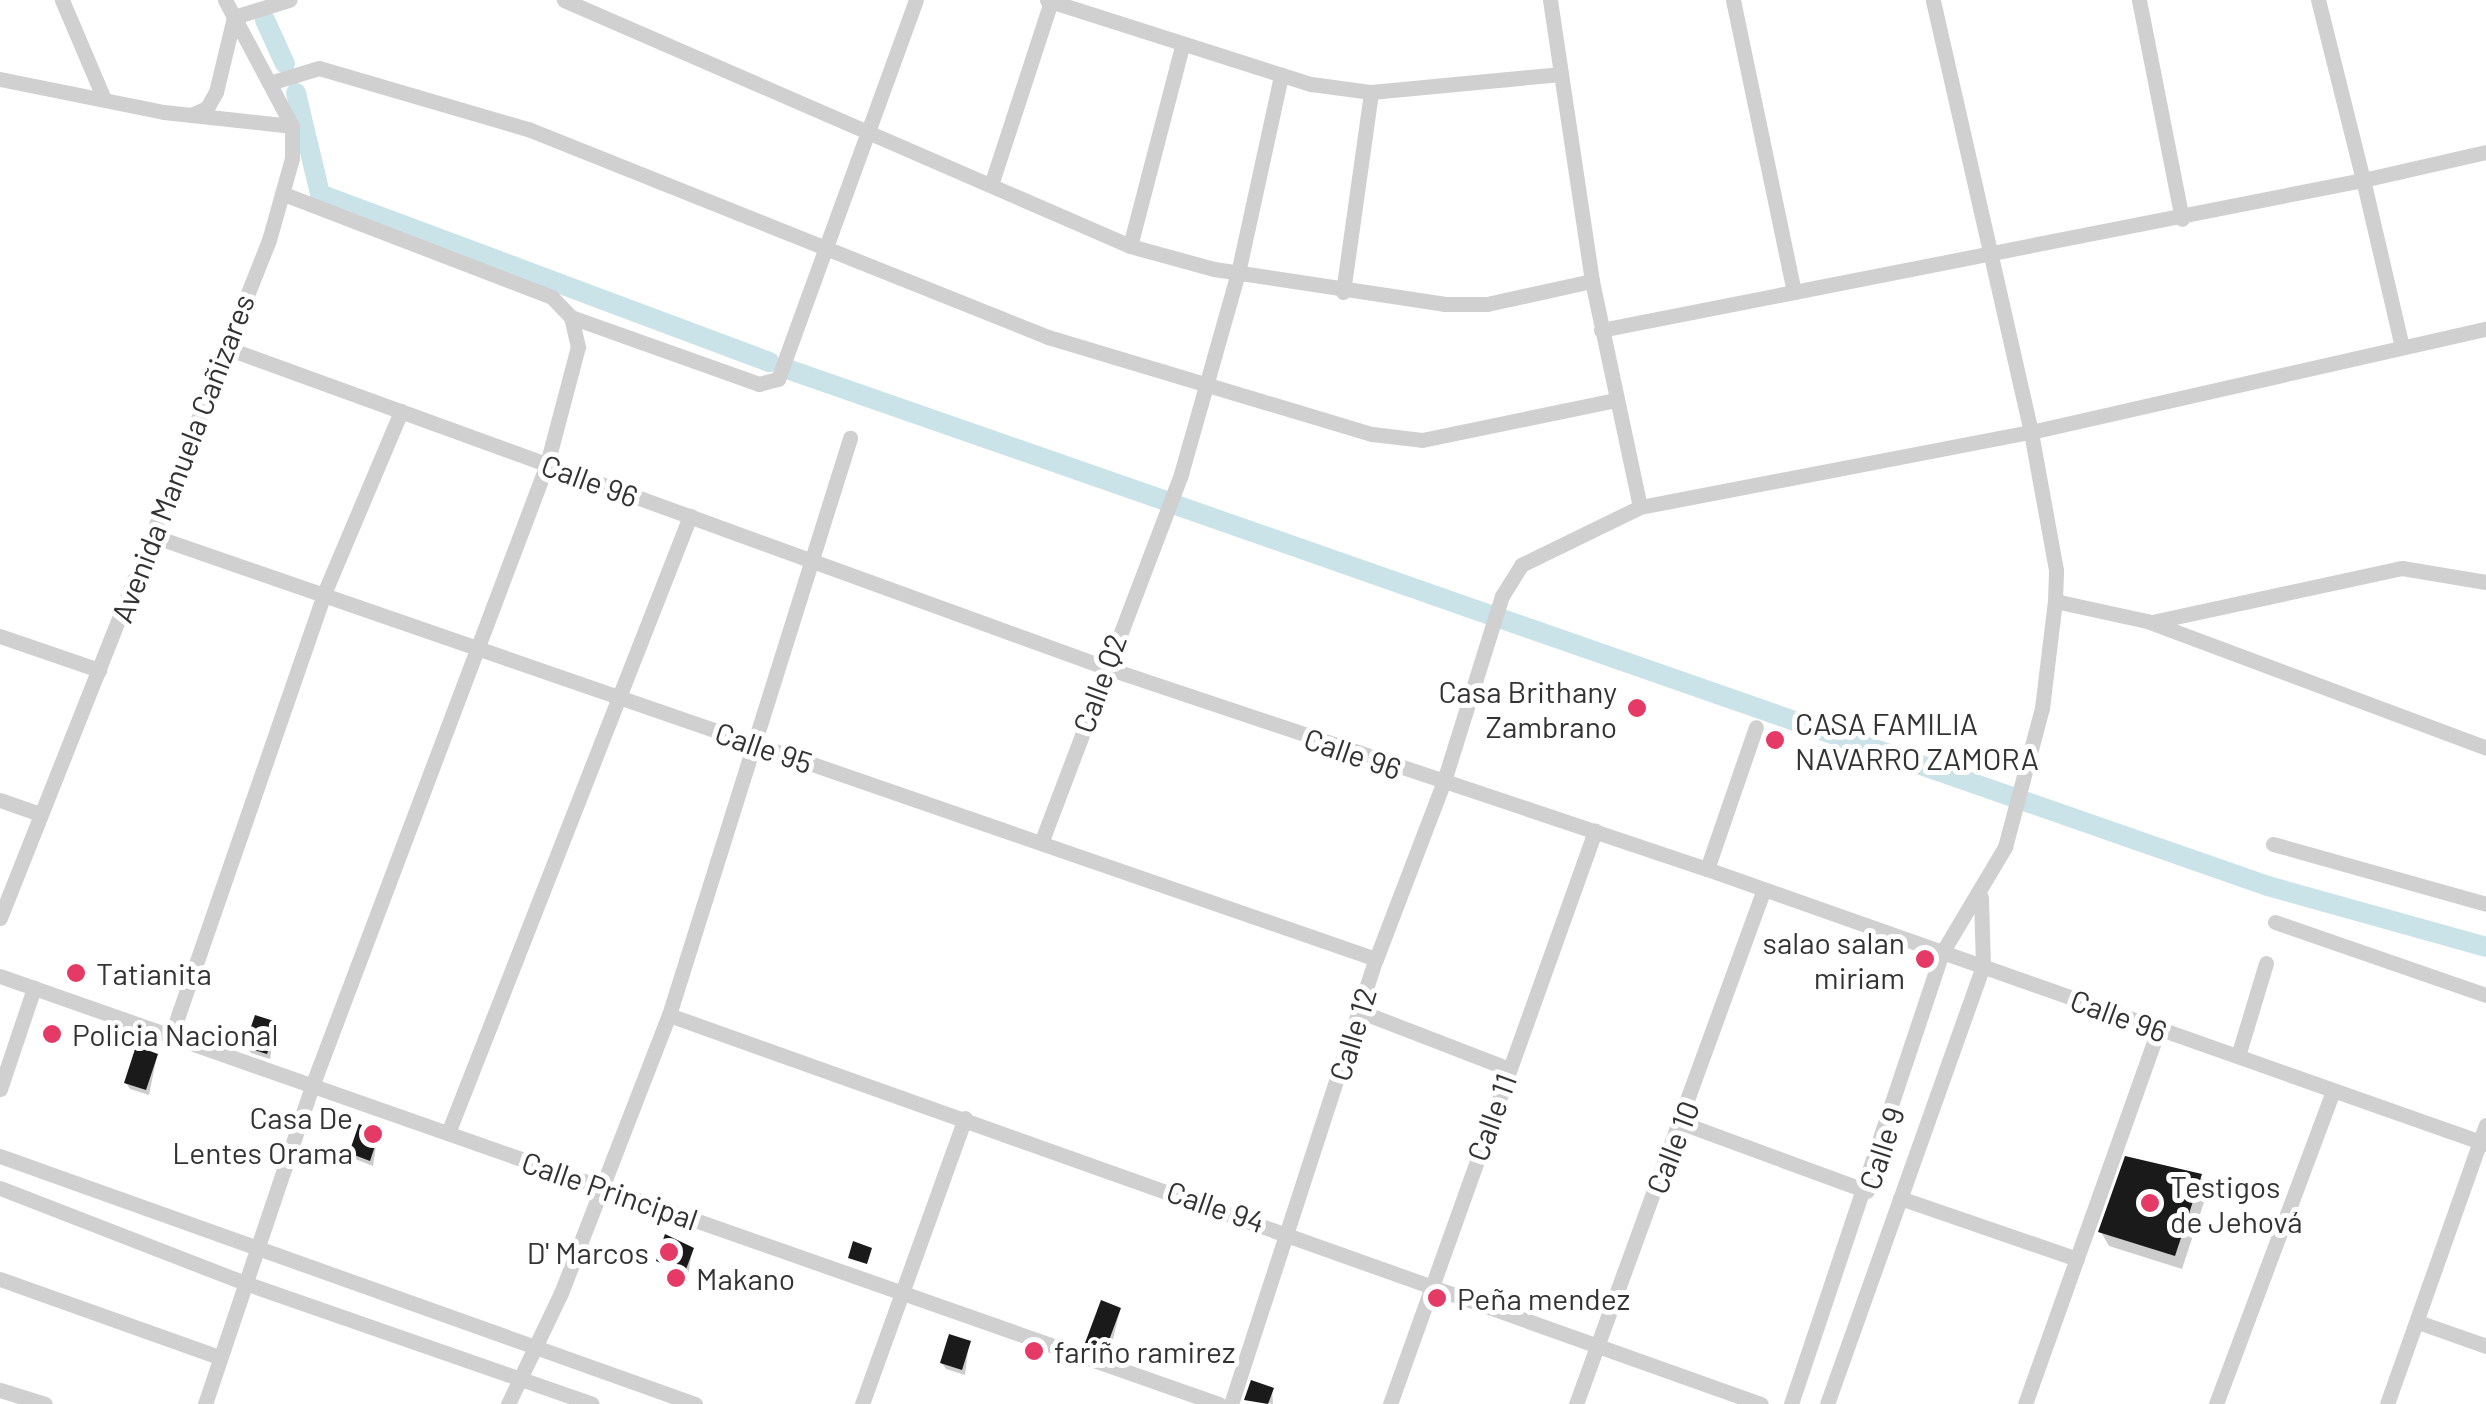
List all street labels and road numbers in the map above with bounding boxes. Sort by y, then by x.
street label: Avenida Manuela Cañizares [103,289,261,627]
street label: Calle 96 [537,446,643,514]
street label: Calle Q2 [1065,629,1133,737]
street label: Calle 95 [711,714,817,780]
street label: Calle 96 [1300,720,1406,786]
street label: Calle 96 [2066,981,2172,1049]
street label: Calle 12 [1321,983,1383,1085]
street label: Calle 11 [1459,1068,1523,1166]
street label: Calle 10 [1638,1095,1706,1199]
street label: Calle 9 [1851,1102,1911,1194]
street label: Calle Principal [517,1143,703,1237]
street label: Calle 94 [1162,1172,1270,1240]

